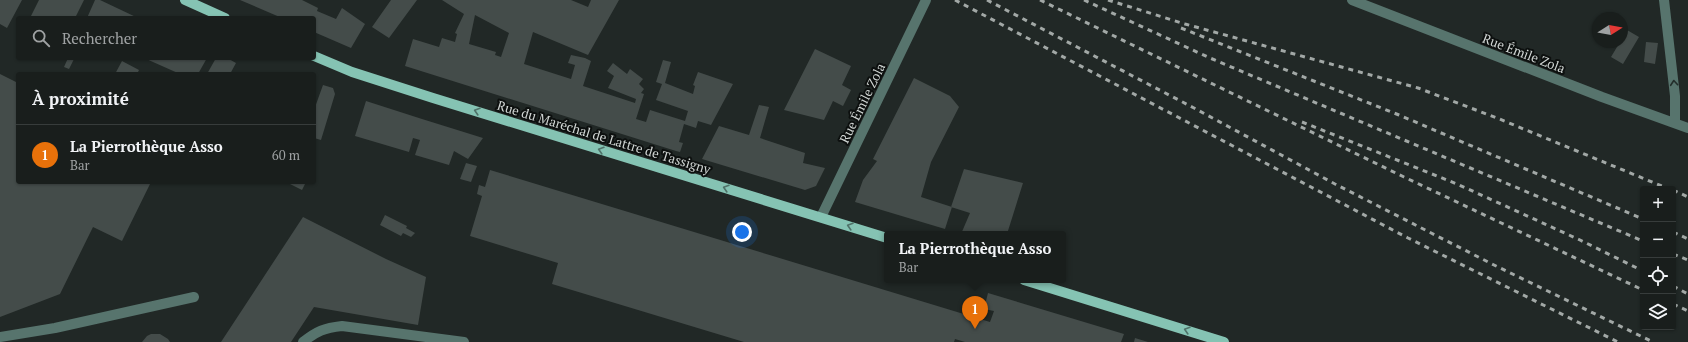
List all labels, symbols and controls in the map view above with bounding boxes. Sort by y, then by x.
north arrow [1592,12,1628,48]
search box [16,16,316,60]
icon: search [30,27,52,49]
text: Rechercher [62,28,137,48]
street label: Rue Émile Zola [1480,29,1568,77]
street label: Rue Émile Zola [835,60,889,146]
one-way arrow [1669,80,1678,86]
text: À proximité [32,87,129,110]
street label: Rue du Maréchal de Lattre de Tassigny [495,96,713,178]
one-way arrow [474,107,481,116]
text: La Pierrothèque Asso [70,136,223,156]
text: 1 [41,146,49,164]
text: 60 m [272,146,300,164]
one-way arrow [598,146,605,154]
text: Bar [70,156,90,174]
one-way arrow [722,184,729,193]
map controls [1640,186,1676,330]
button: + [1640,186,1676,222]
your location [732,222,752,242]
one-way arrow [846,222,853,231]
button: − [1640,222,1676,258]
popup [884,231,1066,283]
text: La Pierrothèque Asso [899,238,1051,258]
text: Bar [899,258,918,276]
button: locate [1640,258,1676,294]
button: layers [1640,294,1676,330]
pin: 1 [962,296,988,329]
one-way arrow [1184,327,1191,335]

